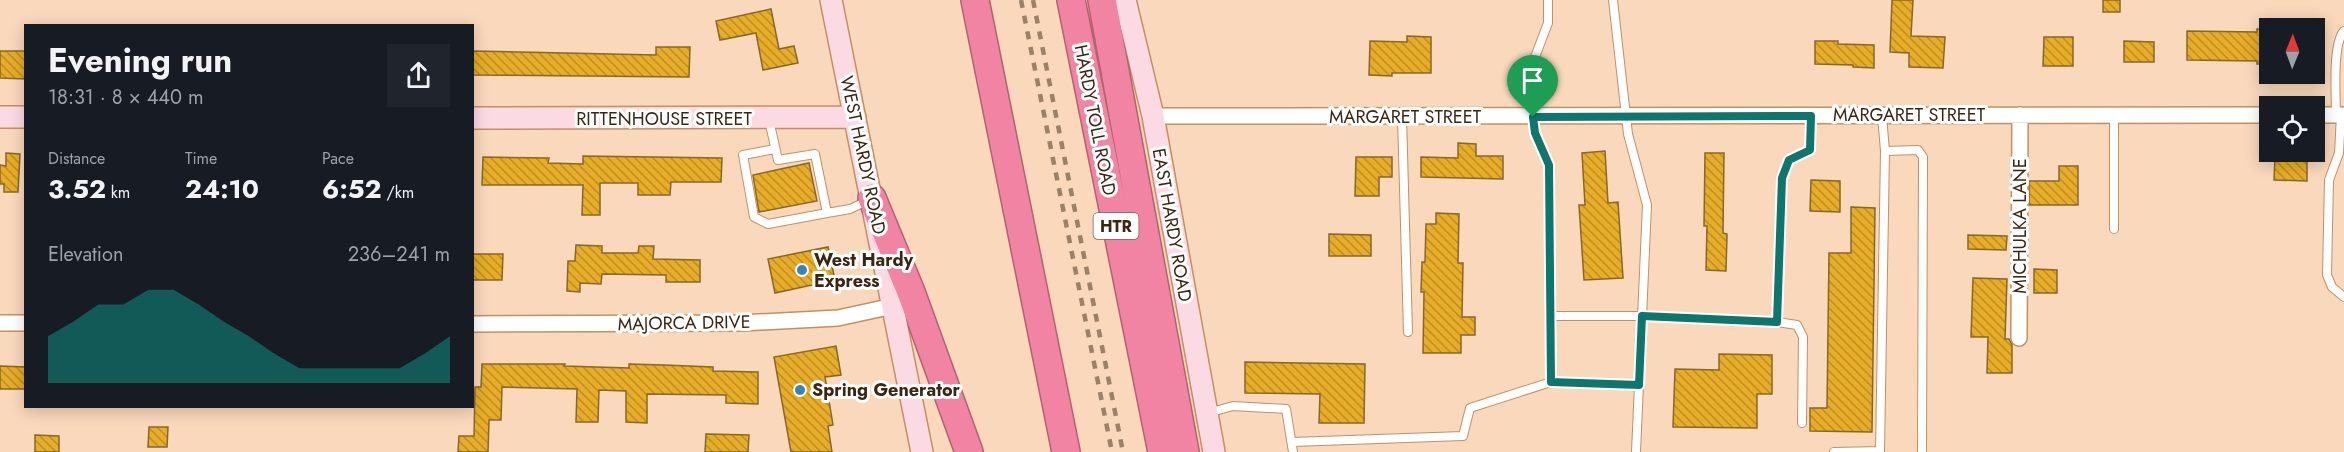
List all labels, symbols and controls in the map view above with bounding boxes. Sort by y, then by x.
north arrow [2259,18,2325,84]
map controls [2259,18,2325,162]
text: Evening run [48,37,232,84]
street label: HARDY TOLL ROAD [1068,42,1122,198]
button: share [387,44,450,107]
pin [1507,55,1558,117]
icon: arrive [1516,64,1549,97]
street label: WEST HARDY ROAD [834,73,892,237]
text: 18:31 · 8 × 440 m [48,83,204,112]
button: locate [2259,96,2325,162]
street label: MARGARET STREET [1833,102,1986,128]
street label: MARGARET STREET [1329,104,1482,130]
street label: RITTENHOUSE STREET [576,106,752,132]
street label: EAST HARDY ROAD [1146,146,1198,304]
text: Distance [48,147,105,170]
text: Time [185,147,217,170]
text: Pace [322,147,354,170]
street label: MICHULKA LANE [2007,158,2033,294]
text: 3.52 [48,170,106,208]
text: 24:10 [185,170,259,208]
text: 6:52 [322,170,382,208]
text: km [106,181,130,204]
text: /km [382,181,414,204]
road number: HTR [1094,213,1138,239]
text: Elevation [48,240,123,269]
text: 236–241 m [348,240,450,269]
place label: West Hardy Express [814,247,914,294]
marker: West Hardy Express [795,263,809,277]
street label: MAJORCA DRIVE [617,309,751,337]
place label: Spring Generator [812,377,961,403]
marker: Spring Generator [793,383,807,397]

